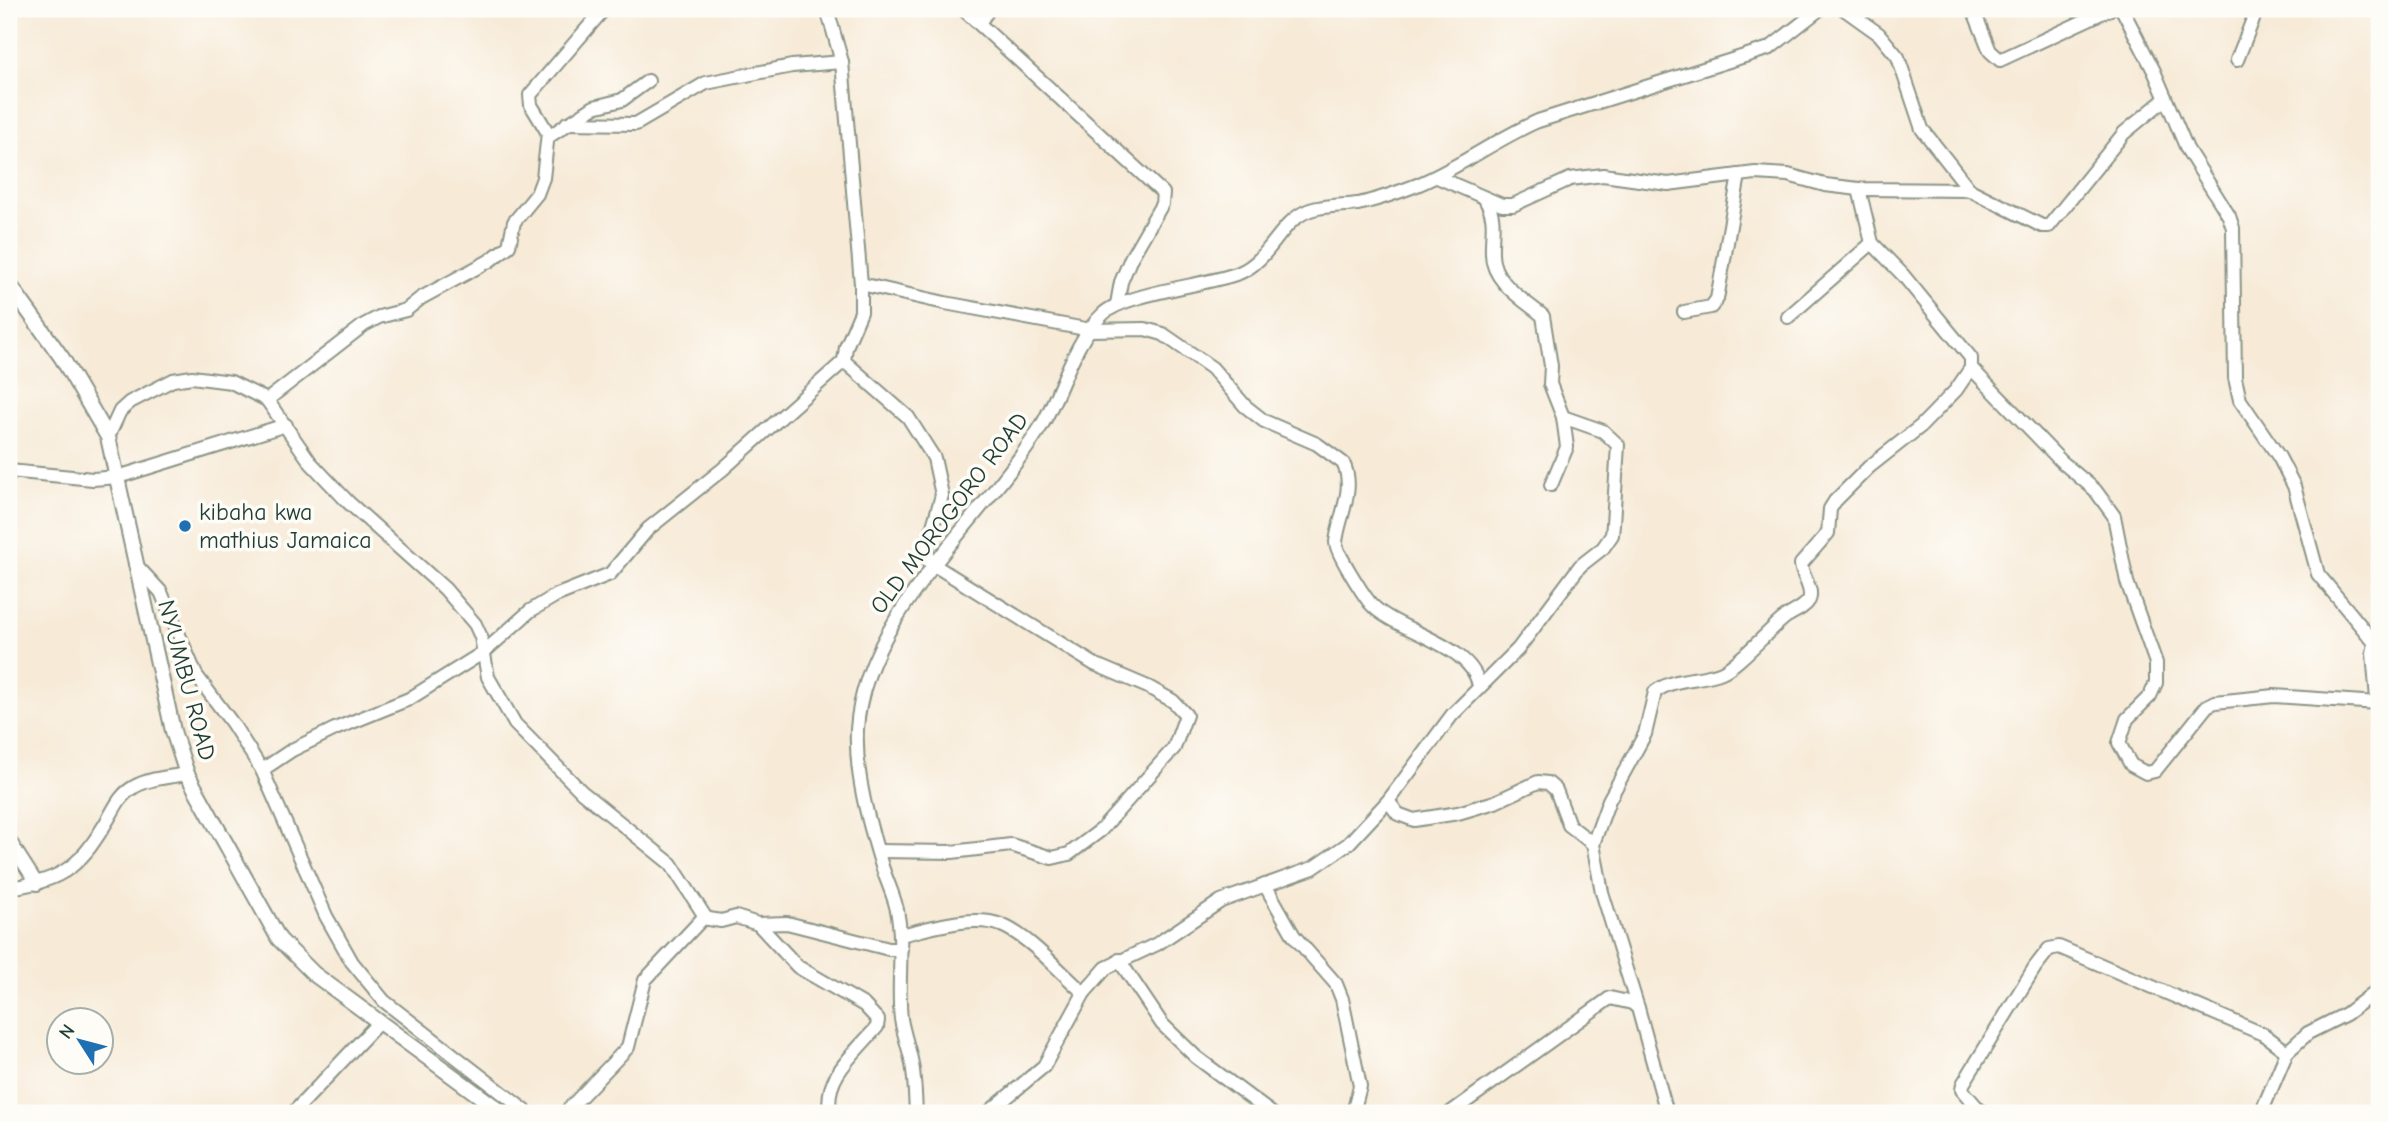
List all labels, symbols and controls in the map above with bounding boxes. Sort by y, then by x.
street label: OLD MOROGORO ROAD [864,407,1034,619]
place label: kibaha kwa mathius Jamaica [199,498,372,554]
marker: kibaha kwa mathius Jamaica [177,518,193,534]
street label: NYUMBU ROAD [152,597,222,763]
north arrow [46,1006,116,1076]
text: N [55,1020,80,1043]

